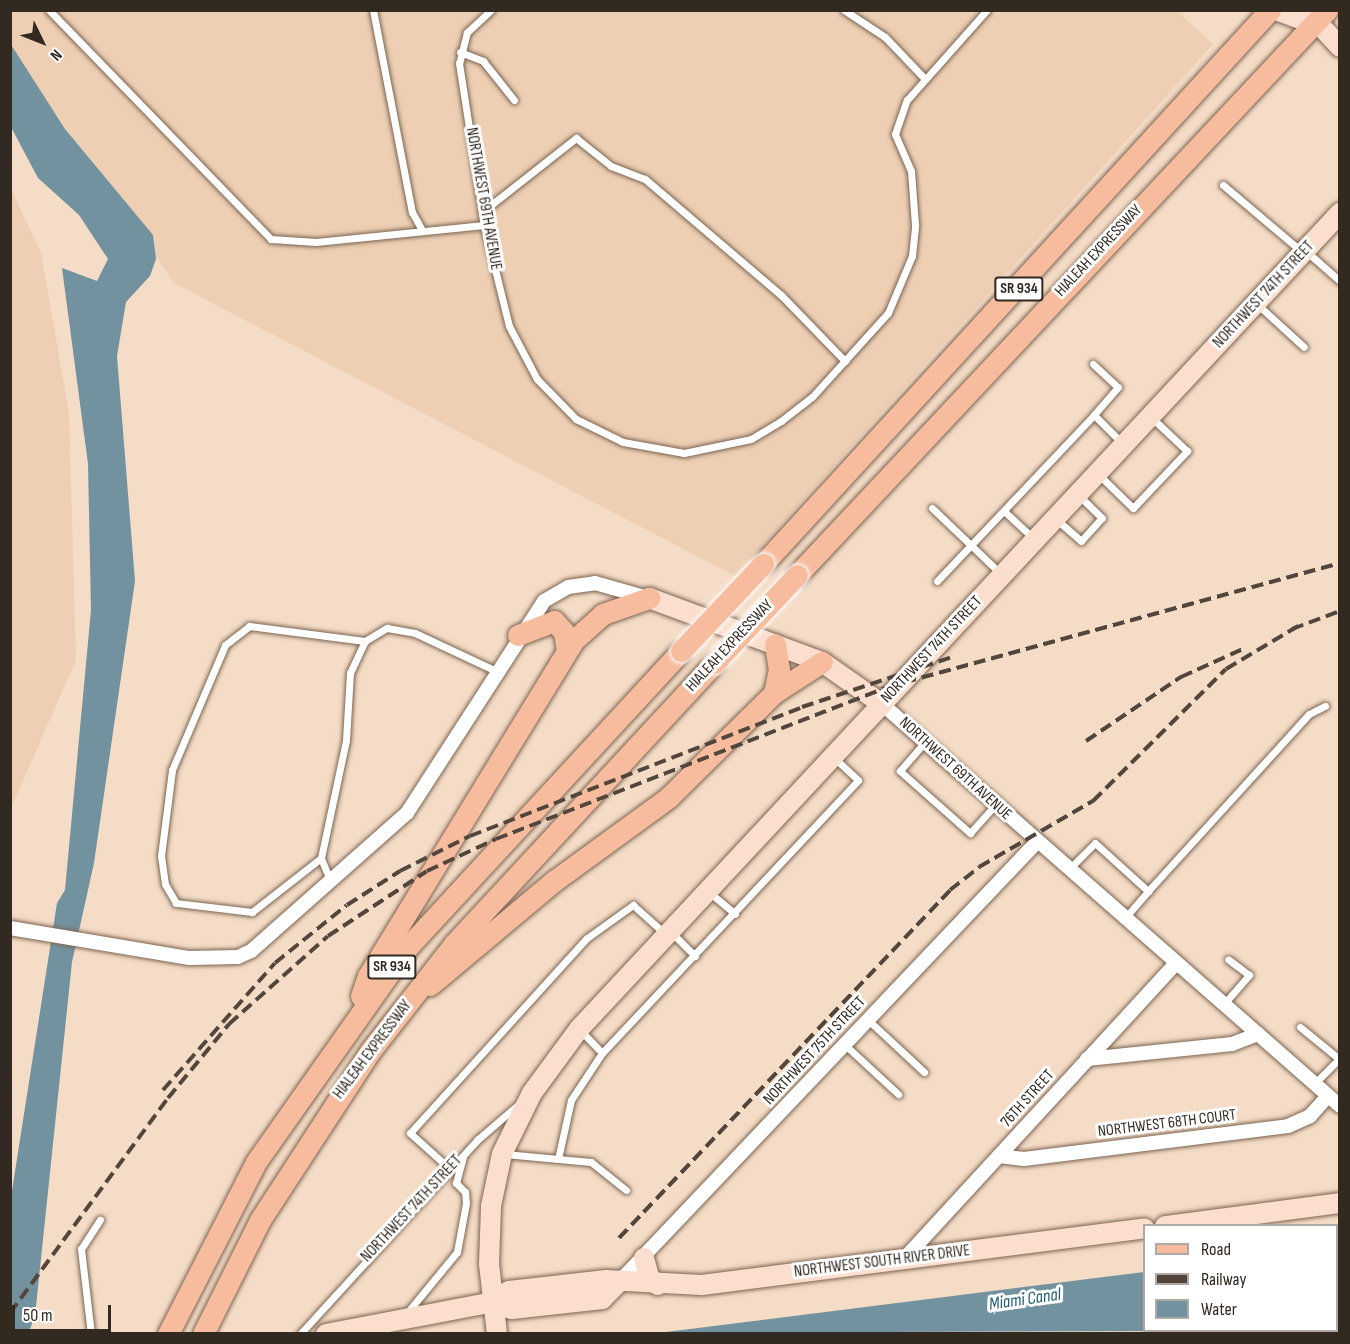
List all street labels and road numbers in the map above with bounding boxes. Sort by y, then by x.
street label: NORTHWEST 69TH AVENUE [461,126,505,272]
street label: HIALEAH EXPRESSWAY [1052,201,1146,301]
street label: NORTHWEST 74TH STREET [1209,237,1319,353]
road number: SR 934 [994,277,1044,301]
street label: NORTHWEST 74TH STREET [877,592,987,708]
street label: HIALEAH EXPRESSWAY [683,596,777,696]
street label: NORTHWEST 69TH AVENUE [895,713,1015,825]
road number: SR 934 [366,955,418,979]
street label: NORTHWEST 75TH STREET [760,993,870,1109]
street label: HIALEAH EXPRESSWAY [330,997,416,1103]
street label: 76TH STREET [997,1066,1059,1132]
street label: NORTHWEST 68TH COURT [1097,1106,1237,1142]
street label: NORTHWEST 74TH STREET [357,1151,467,1267]
street label: NORTHWEST SOUTH RIVER DRIVE [793,1242,971,1282]

